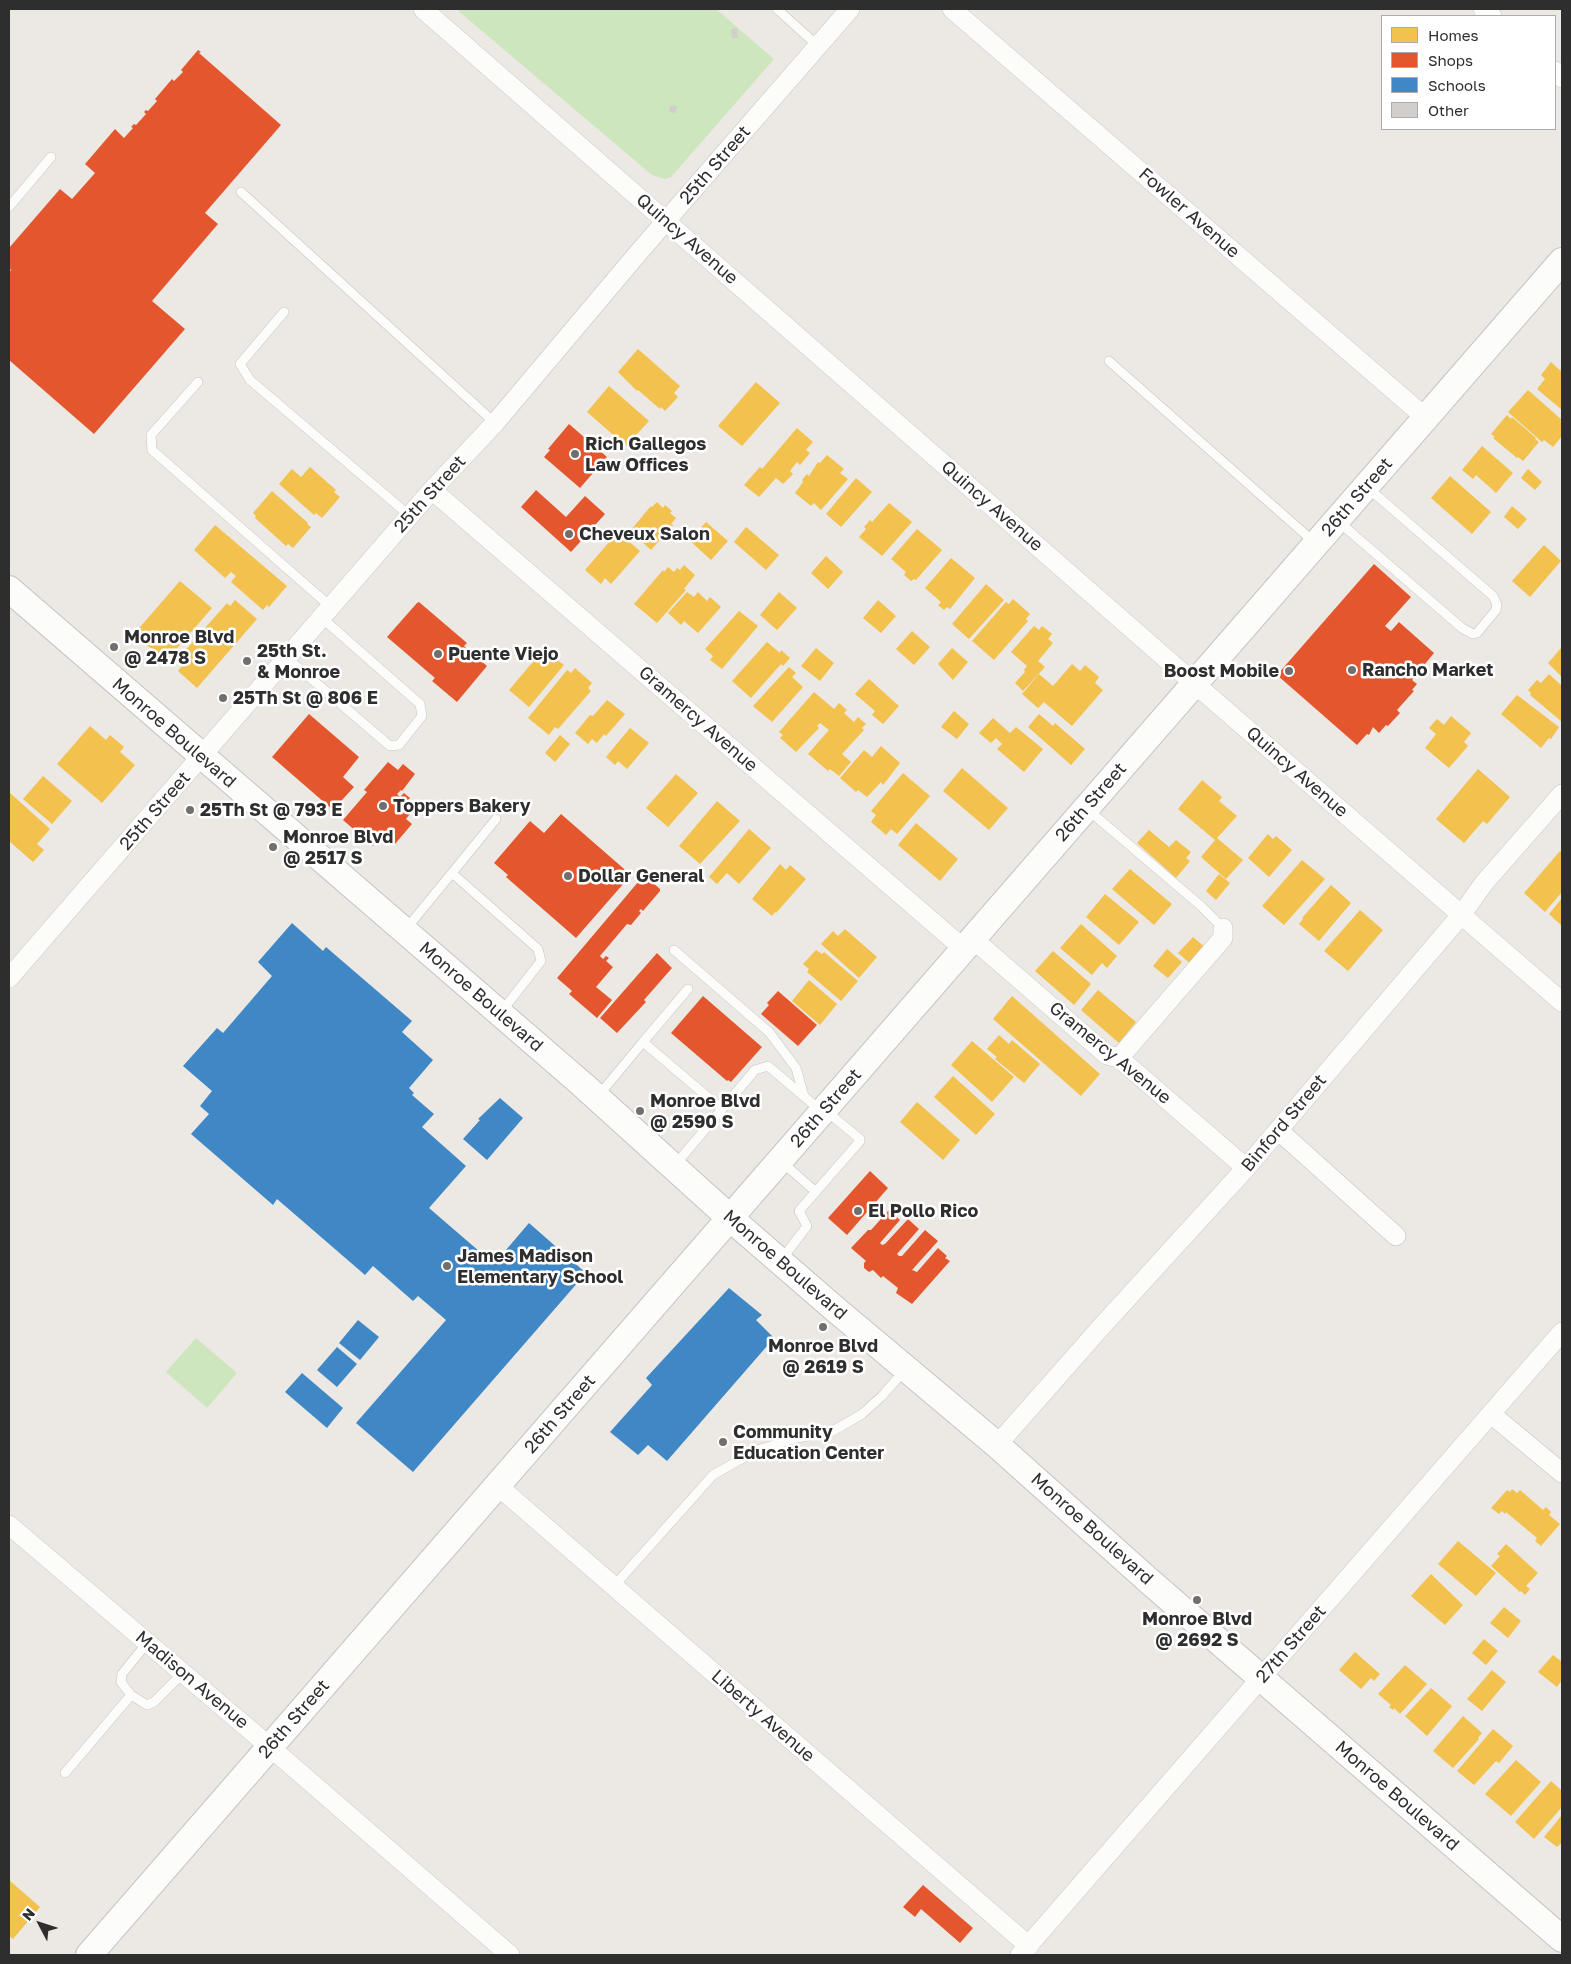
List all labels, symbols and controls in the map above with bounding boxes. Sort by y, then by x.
legend [1381,15,1556,130]
text: Homes [1428,26,1478,44]
text: Shops [1428,51,1473,69]
text: Schools [1428,76,1486,94]
text: Other [1428,101,1469,119]
street label: 25th Street [675,121,755,209]
street label: Fowler Avenue [1134,163,1244,263]
street label: Quincy Avenue [632,189,742,289]
place label: Rich Gallegos Law Offices [585,433,706,476]
marker: Rich Gallegos Law Offices [569,448,581,460]
street label: 25th Street [390,451,470,537]
street label: 26th Street [1317,453,1397,541]
street label: Quincy Avenue [937,456,1047,556]
place label: Cheveux Salon [579,523,710,545]
marker: Cheveux Salon [563,528,575,540]
place label: Monroe Blvd @ 2478 S [124,626,234,669]
place label: 25th St. & Monroe [257,640,340,682]
marker: Monroe Blvd @ 2478 S [108,641,120,653]
place label: Puente Viejo [448,643,559,665]
marker: Puente Viejo [432,648,444,660]
marker: 25th St. & Monroe [241,655,253,667]
place label: Rancho Market [1362,659,1493,681]
place label: Boost Mobile [1164,660,1279,682]
street label: Gramercy Avenue [634,661,762,777]
marker: Rancho Market [1346,664,1358,676]
marker: Boost Mobile [1283,665,1295,677]
street label: Monroe Boulevard [108,673,240,793]
place label: 25Th St @ 806 E [233,687,378,709]
marker: 25Th St @ 806 E [217,692,229,704]
street label: Quincy Avenue [1242,722,1352,822]
street label: 26th Street [1051,758,1131,846]
street label: 25th Street [115,767,195,855]
place label: Toppers Bakery [393,795,531,817]
place label: 25Th St @ 793 E [200,799,343,821]
marker: Toppers Bakery [377,800,389,812]
marker: 25Th St @ 793 E [184,804,196,816]
place label: Monroe Blvd @ 2517 S [283,826,393,869]
marker: Monroe Blvd @ 2517 S [267,841,279,853]
place label: Dollar General [578,865,704,887]
marker: Dollar General [562,870,574,882]
street label: Monroe Boulevard [415,937,547,1057]
street label: Gramercy Avenue [1045,997,1175,1109]
street label: 26th Street [786,1064,866,1152]
street label: Binford Street [1237,1070,1331,1176]
place label: Monroe Blvd @ 2590 S [650,1090,760,1132]
marker: Monroe Blvd @ 2590 S [634,1105,646,1117]
place label: El Pollo Rico [868,1200,978,1222]
street label: Monroe Boulevard [719,1205,851,1325]
marker: El Pollo Rico [852,1205,864,1217]
place label: James Madison Elementary School [457,1245,623,1288]
marker: James Madison Elementary School [441,1260,453,1272]
marker: Monroe Blvd @ 2619 S [817,1321,829,1333]
place label: Monroe Blvd @ 2619 S [768,1335,878,1378]
street label: 26th Street [520,1370,600,1458]
place label: Community Education Center [733,1421,884,1464]
marker: Community Education Center [717,1436,729,1448]
street label: Monroe Boulevard [1026,1468,1158,1590]
marker: Monroe Blvd @ 2692 S [1191,1594,1203,1606]
street label: 27th Street [1251,1601,1331,1687]
place label: Monroe Blvd @ 2692 S [1142,1608,1252,1650]
street label: Madison Avenue [131,1626,253,1734]
street label: Liberty Avenue [707,1665,819,1767]
street label: 26th Street [254,1675,334,1763]
street label: Monroe Boulevard [1331,1736,1463,1856]
north arrow [15,1899,65,1949]
text: N [18,1905,38,1924]

